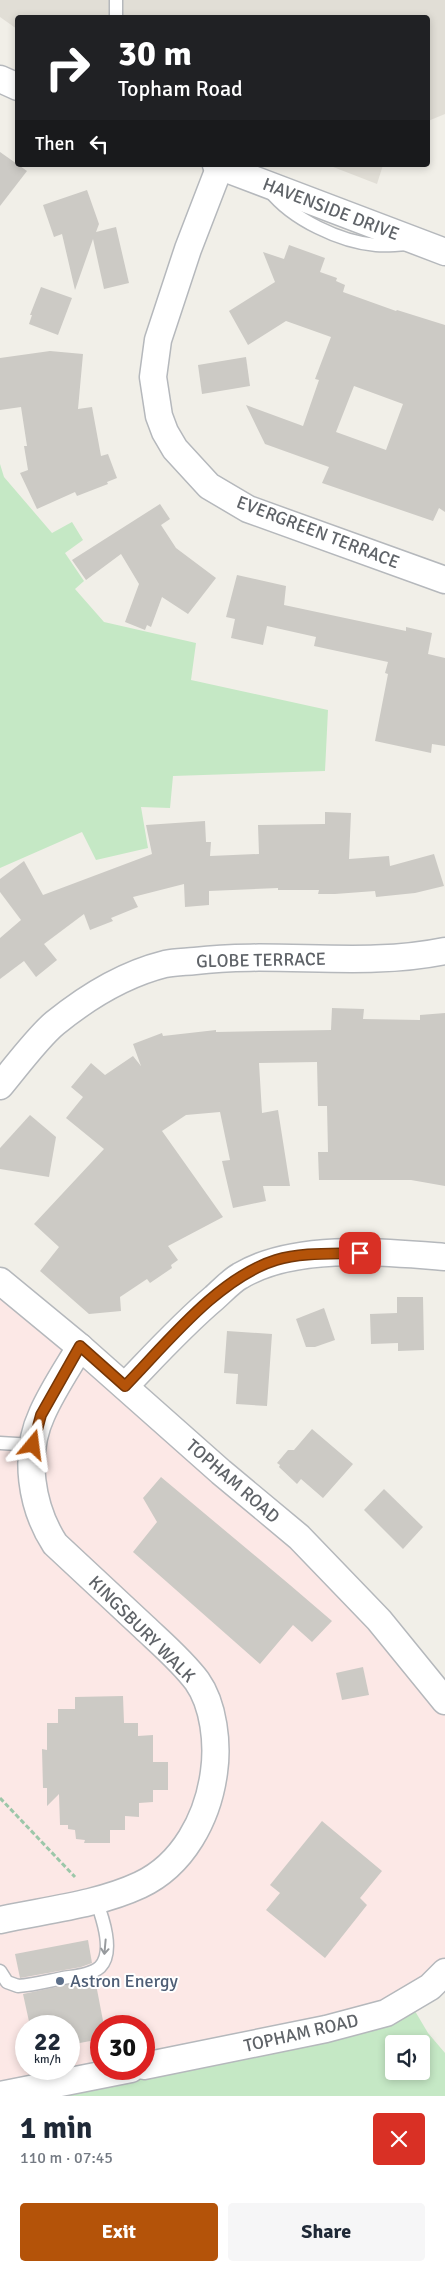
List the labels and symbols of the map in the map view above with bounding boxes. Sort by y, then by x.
street label: HAVENSIDE DRIVE [260,173,402,245]
street label: EVERGREEN TERRACE [233,491,403,573]
street label: GLOBE TERRACE [196,948,326,972]
pin [339,1232,381,1274]
position arrow [6,1418,58,1470]
street label: TOPHAM ROAD [182,1434,284,1528]
street label: KINGSBURY WALK [84,1571,200,1687]
one-way arrow [100,1939,110,1955]
place label: Astron Energy [70,1970,179,1992]
marker: Astron Energy [54,1975,66,1987]
street label: TOPHAM ROAD [242,2009,360,2057]
speed limit sign: 30 [90,2015,155,2080]

